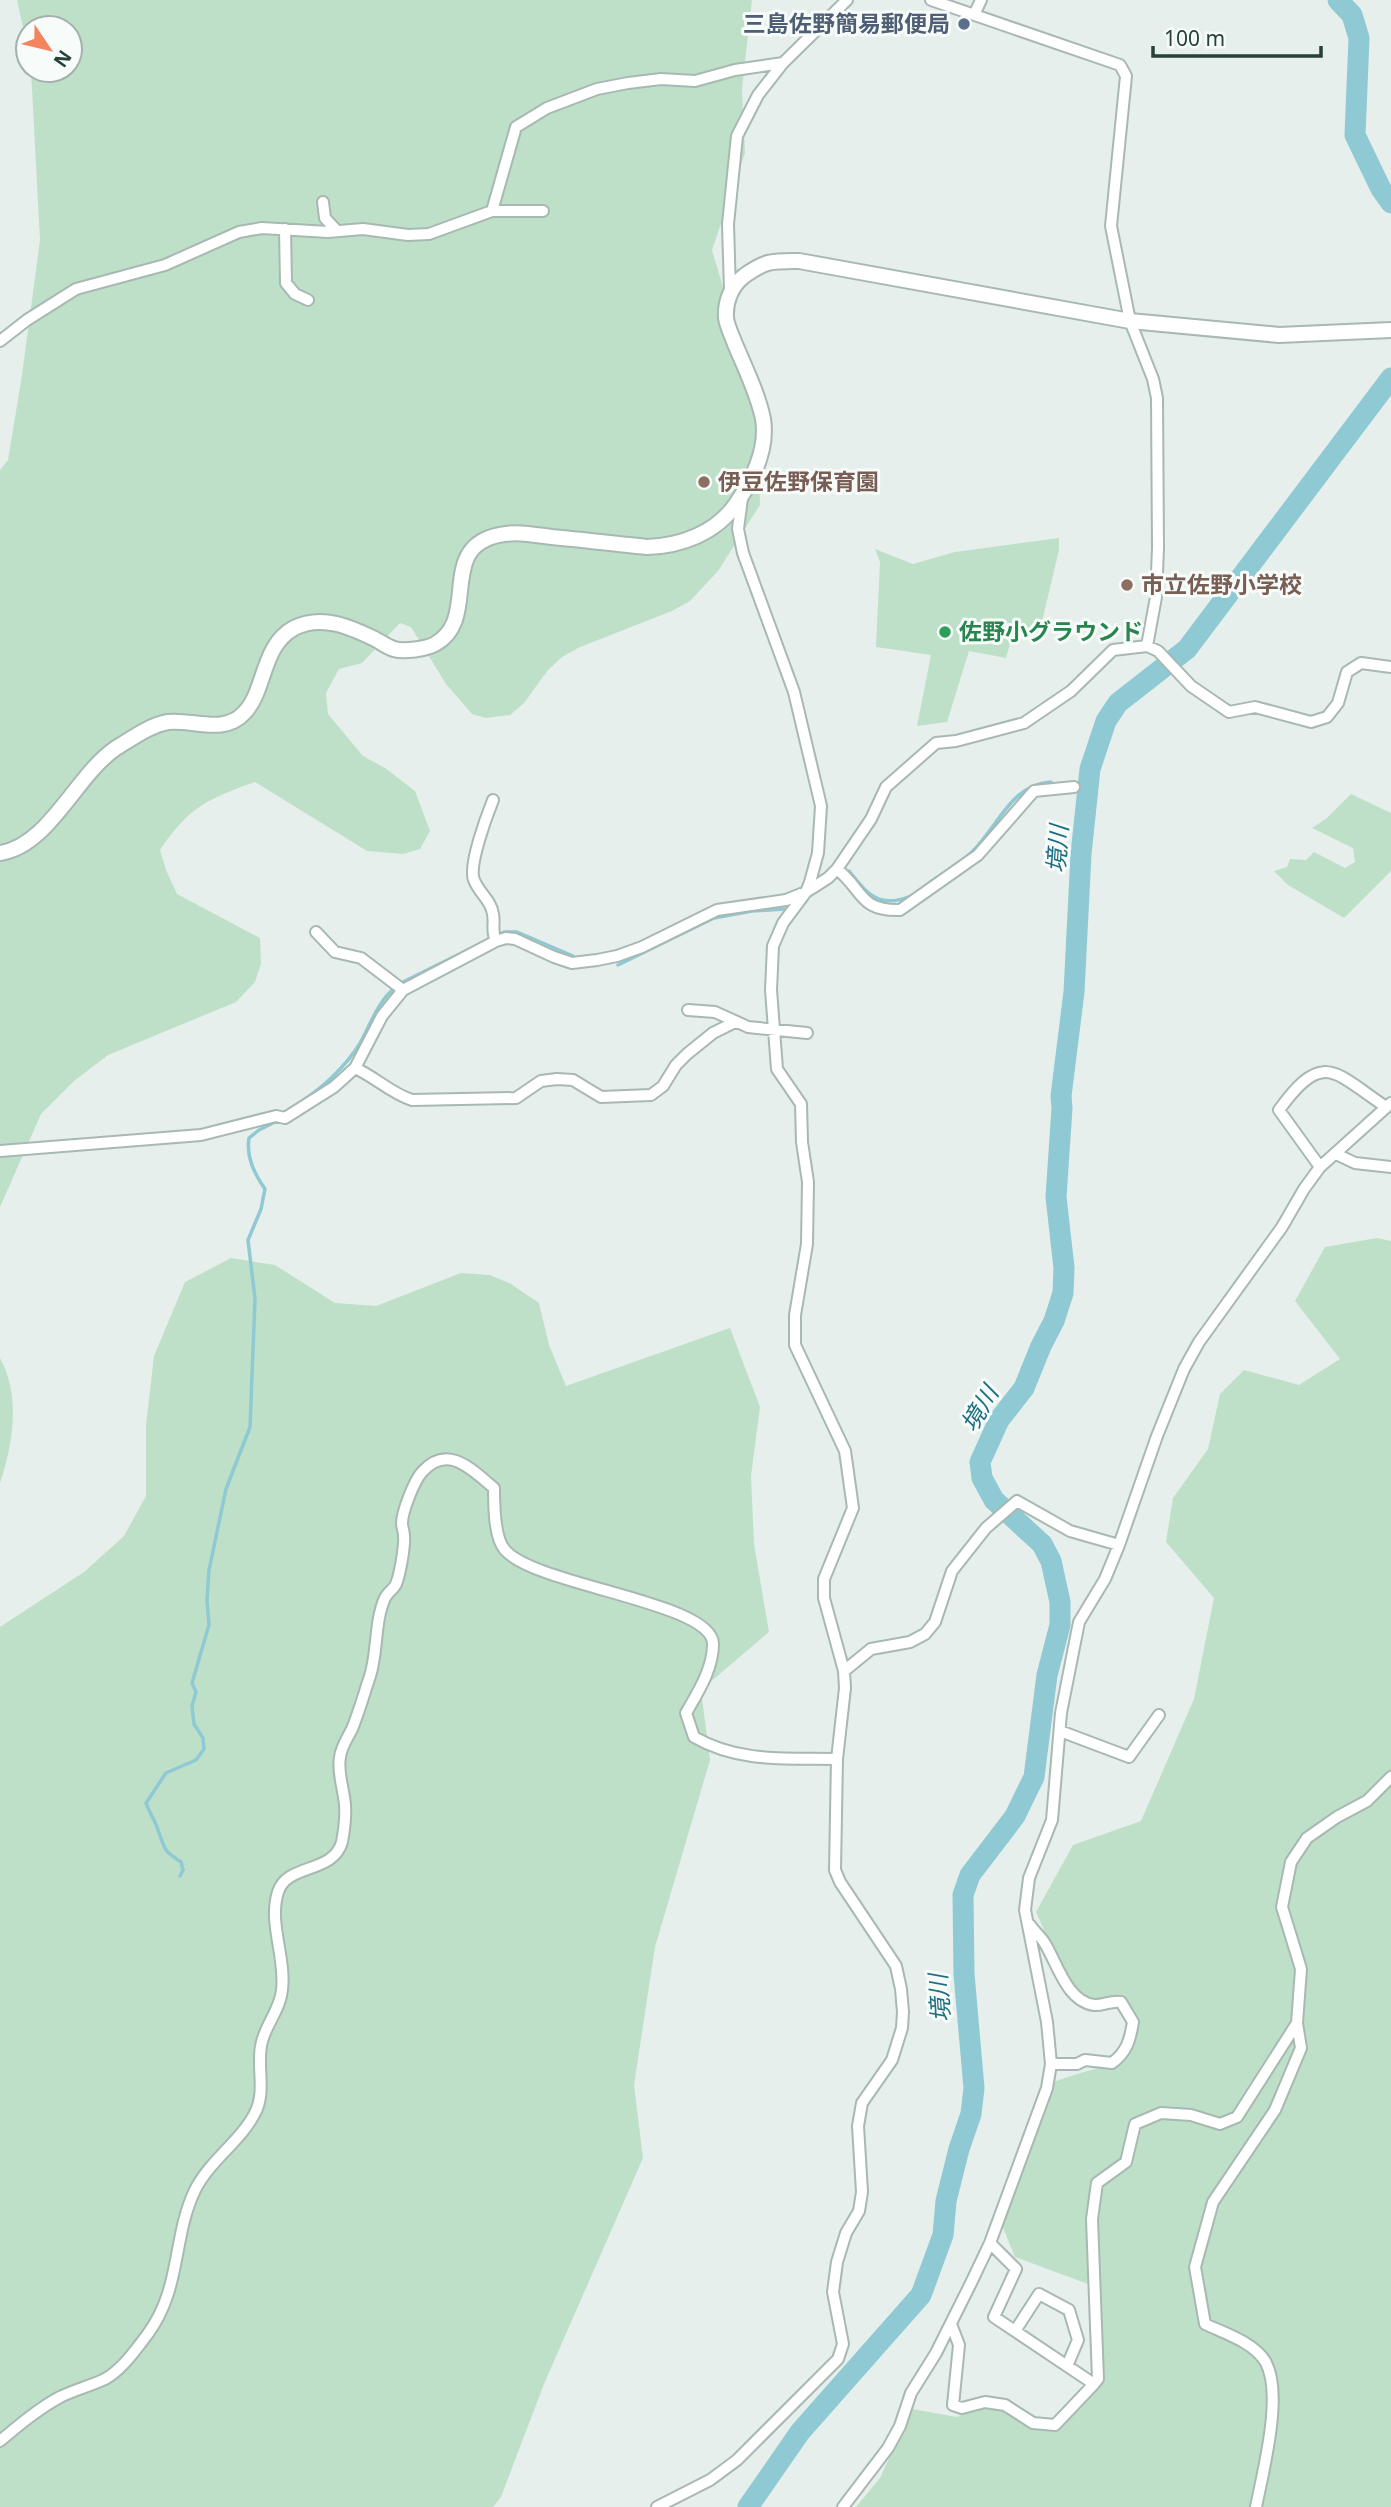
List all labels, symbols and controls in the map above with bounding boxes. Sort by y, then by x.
place label: 三島佐野簡易郵便局 [743,7,950,39]
north arrow [14,14,84,84]
scale bar [1153,14,1321,58]
marker: 三島佐野簡易郵便局 [956,16,972,32]
text: 100 m [1164,24,1225,52]
text: N [48,45,78,73]
place label: 伊豆佐野保育園 [718,465,879,497]
marker: 伊豆佐野保育園 [696,474,712,490]
place label: 市立佐野小学校 [1141,568,1302,600]
marker: 市立佐野小学校 [1119,577,1135,593]
place label: 佐野小グラウンド [959,615,1143,647]
marker: 佐野小グラウンド [937,624,953,640]
water label: 境川 [1038,821,1075,874]
water label: 境川 [952,1377,1007,1437]
water label: 境川 [920,1970,957,2023]

